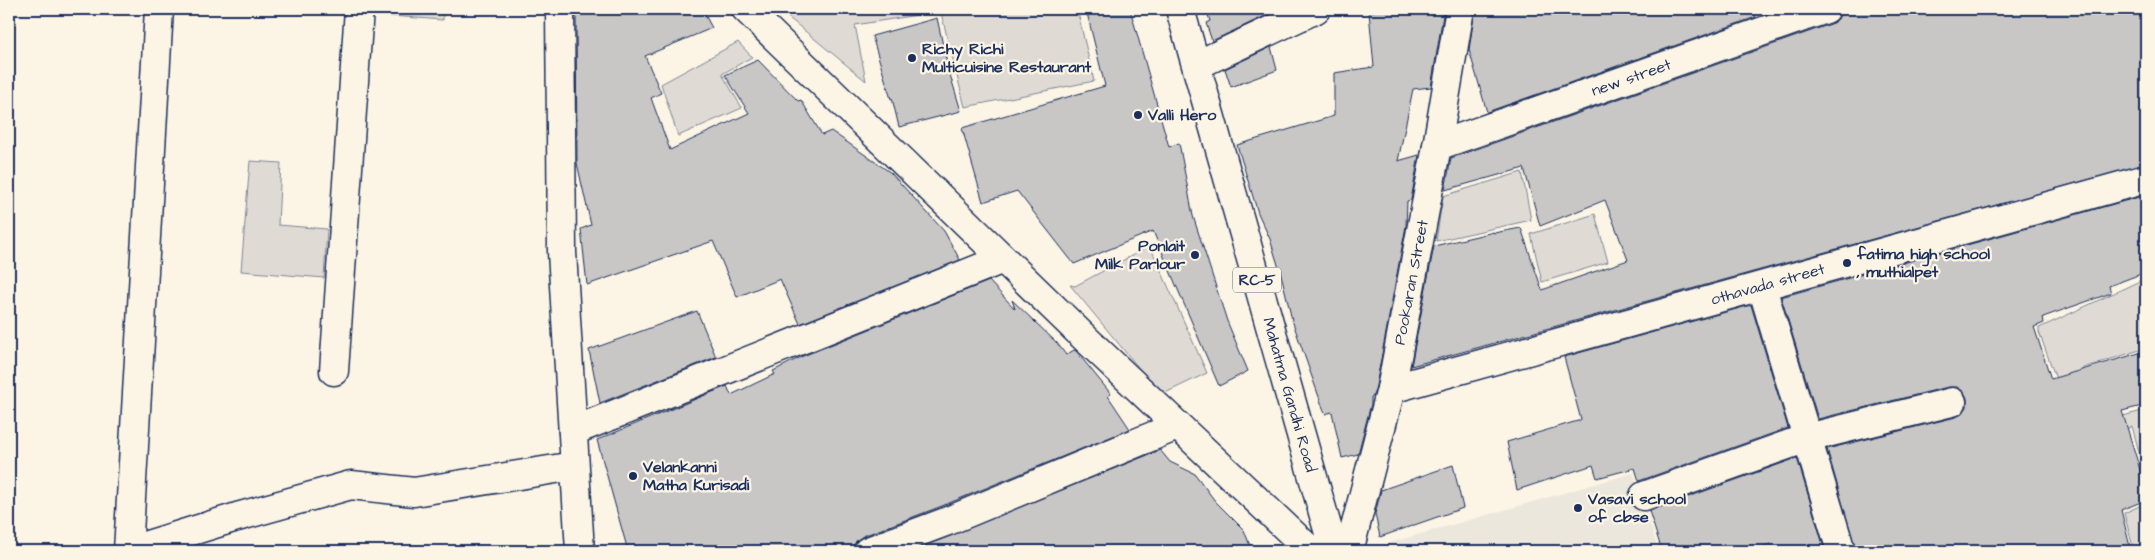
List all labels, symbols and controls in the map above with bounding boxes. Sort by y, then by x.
place label: Richy Richi Multicuisine Restaurant [922,38,1092,78]
marker: Richy Richi Multicuisine Restaurant [906,52,918,64]
street label: new street [1588,53,1675,102]
place label: Valli Hero [1147,104,1217,126]
marker: Valli Hero [1132,109,1144,121]
street label: Pookaran Street [1389,217,1434,347]
place label: Ponlait Milk Parlour [1095,235,1186,275]
place label: fatima high school , muthialpet [1856,243,1991,283]
marker: Ponlait Milk Parlour [1189,249,1201,261]
marker: fatima high school , muthialpet [1841,257,1853,269]
street label: othavada street [1708,258,1828,311]
road number: RC-5 [1233,268,1281,292]
street label: Mahatma Gandhi Road [1257,315,1322,475]
place label: Velankanni Matha Kurisadi [642,456,750,496]
marker: Velankanni Matha Kurisadi [627,470,639,482]
place label: Vasavi school of cbse [1587,488,1687,528]
marker: Vasavi school of cbse [1572,502,1584,514]

